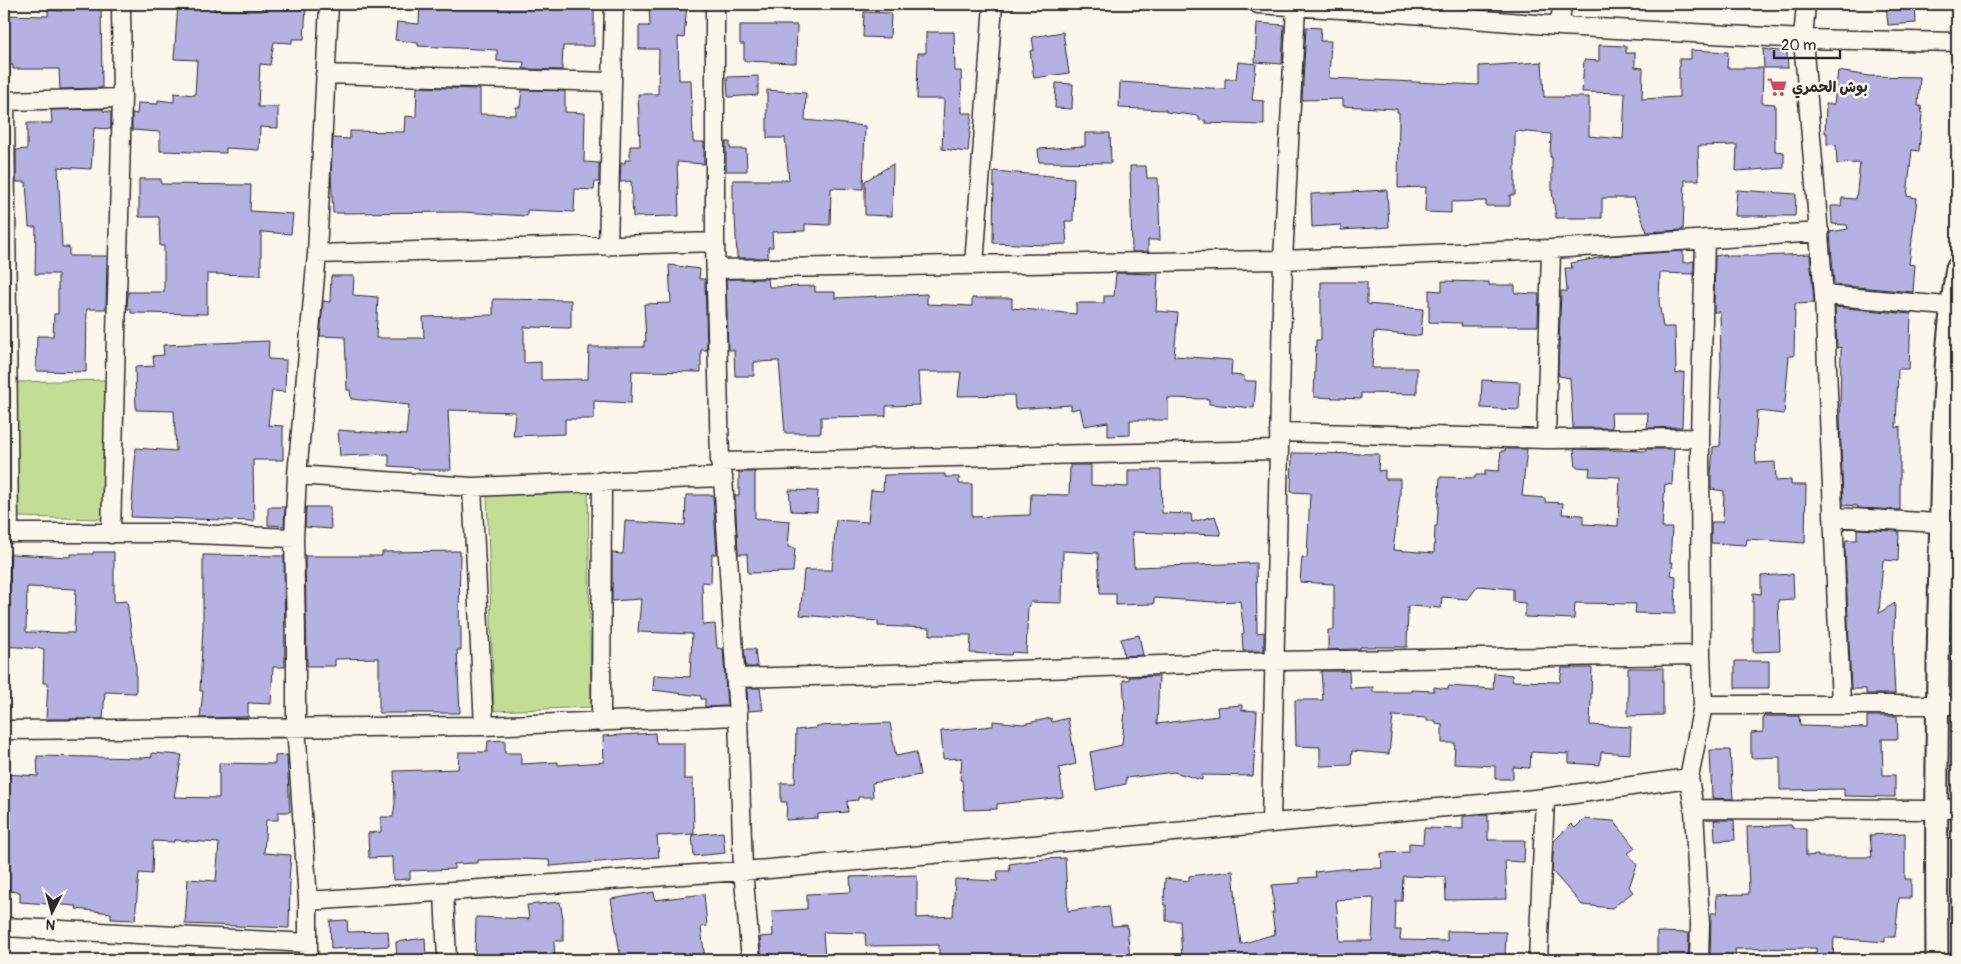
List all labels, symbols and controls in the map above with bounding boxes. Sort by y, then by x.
scale bar [1774,28,1840,60]
text: 20 m [1781,36,1816,55]
supermarket icon: بوش الحمري [1766,76,1788,98]
place label: بوش الحمري [1792,78,1868,99]
north arrow [28,886,78,936]
text: N [45,915,56,933]

